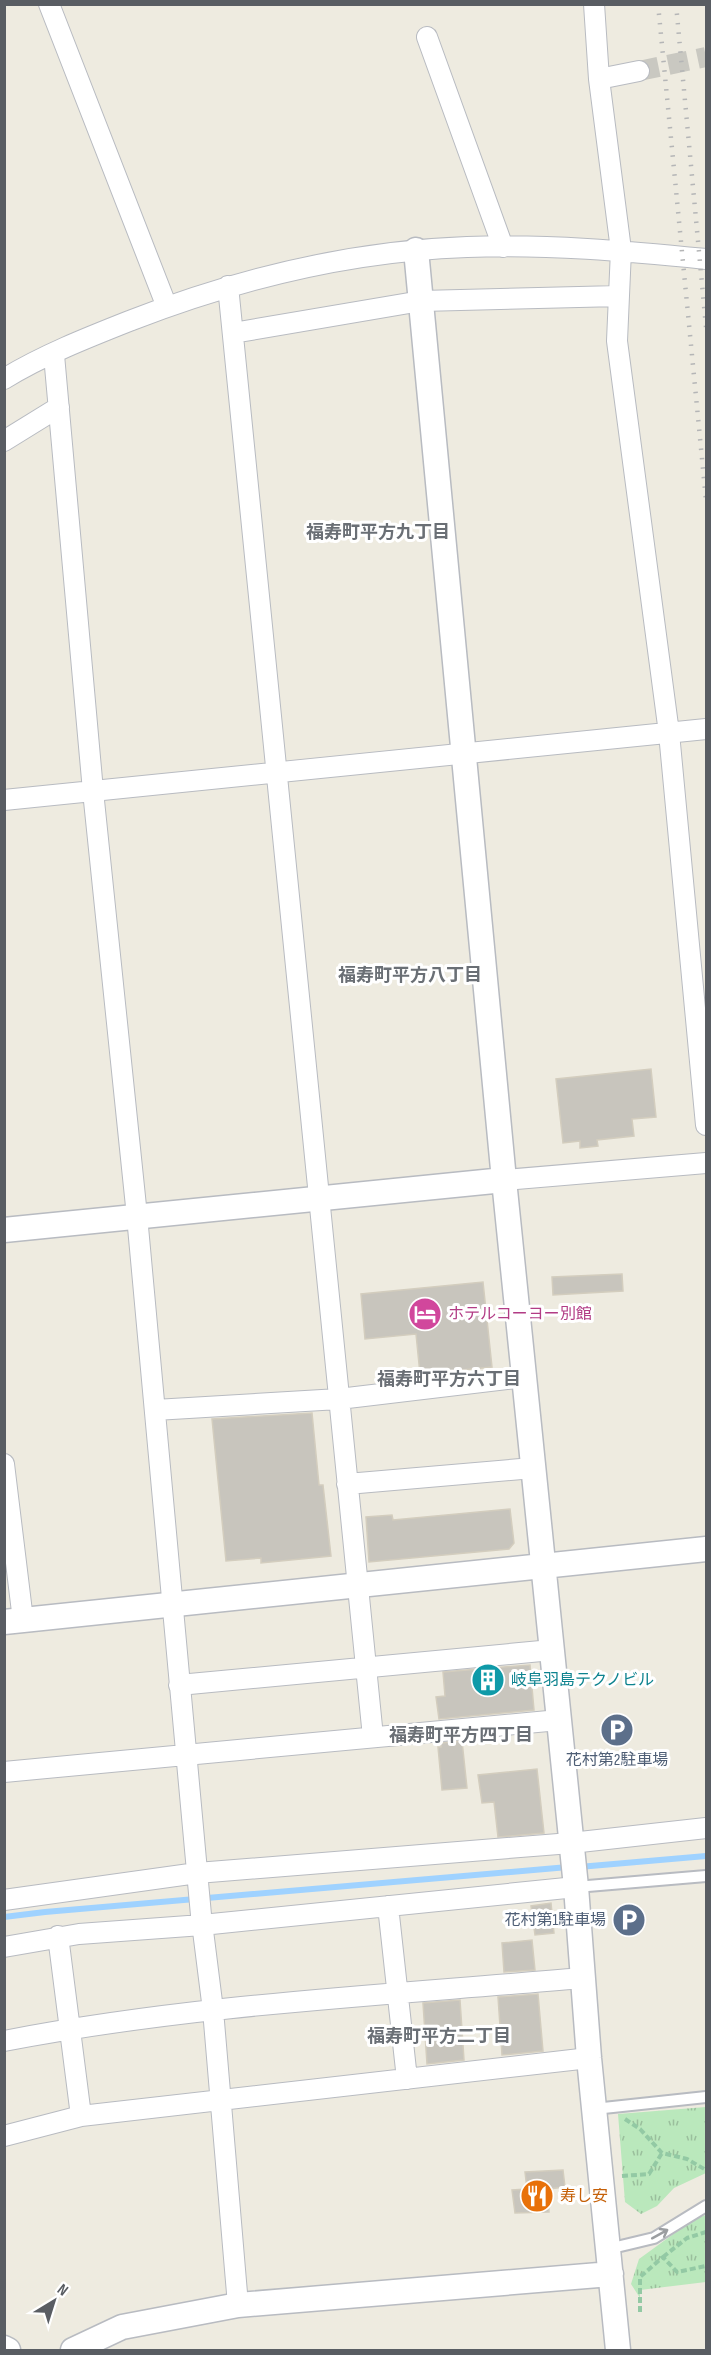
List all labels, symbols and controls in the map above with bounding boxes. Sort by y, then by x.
district label: 福寿町平方九丁目 [306,522,450,543]
district label: 福寿町平方八丁目 [338,965,482,986]
hotel icon: ホテルコーヨー別館 [407,1296,443,1332]
place label: ホテルコーヨー別館 [448,1305,592,1324]
district label: 福寿町平方六丁目 [377,1369,521,1390]
building icon: 岐阜羽島テクノビル [470,1662,506,1698]
place label: 岐阜羽島テクノビル [511,1671,654,1690]
parking icon: 花村第2駐車場 [599,1712,635,1748]
district label: 福寿町平方四丁目 [389,1725,533,1746]
place label: 花村第2駐車場 [566,1751,668,1770]
parking icon: 花村第1駐車場 [611,1902,647,1938]
place label: 花村第1駐車場 [504,1911,606,1930]
district label: 福寿町平方二丁目 [367,2026,511,2047]
restaurant icon: 寿し安 [519,2178,555,2214]
place label: 寿し安 [560,2187,608,2206]
one-way arrow [651,2228,668,2240]
north arrow [24,2271,84,2331]
text: N [53,2280,72,2300]

